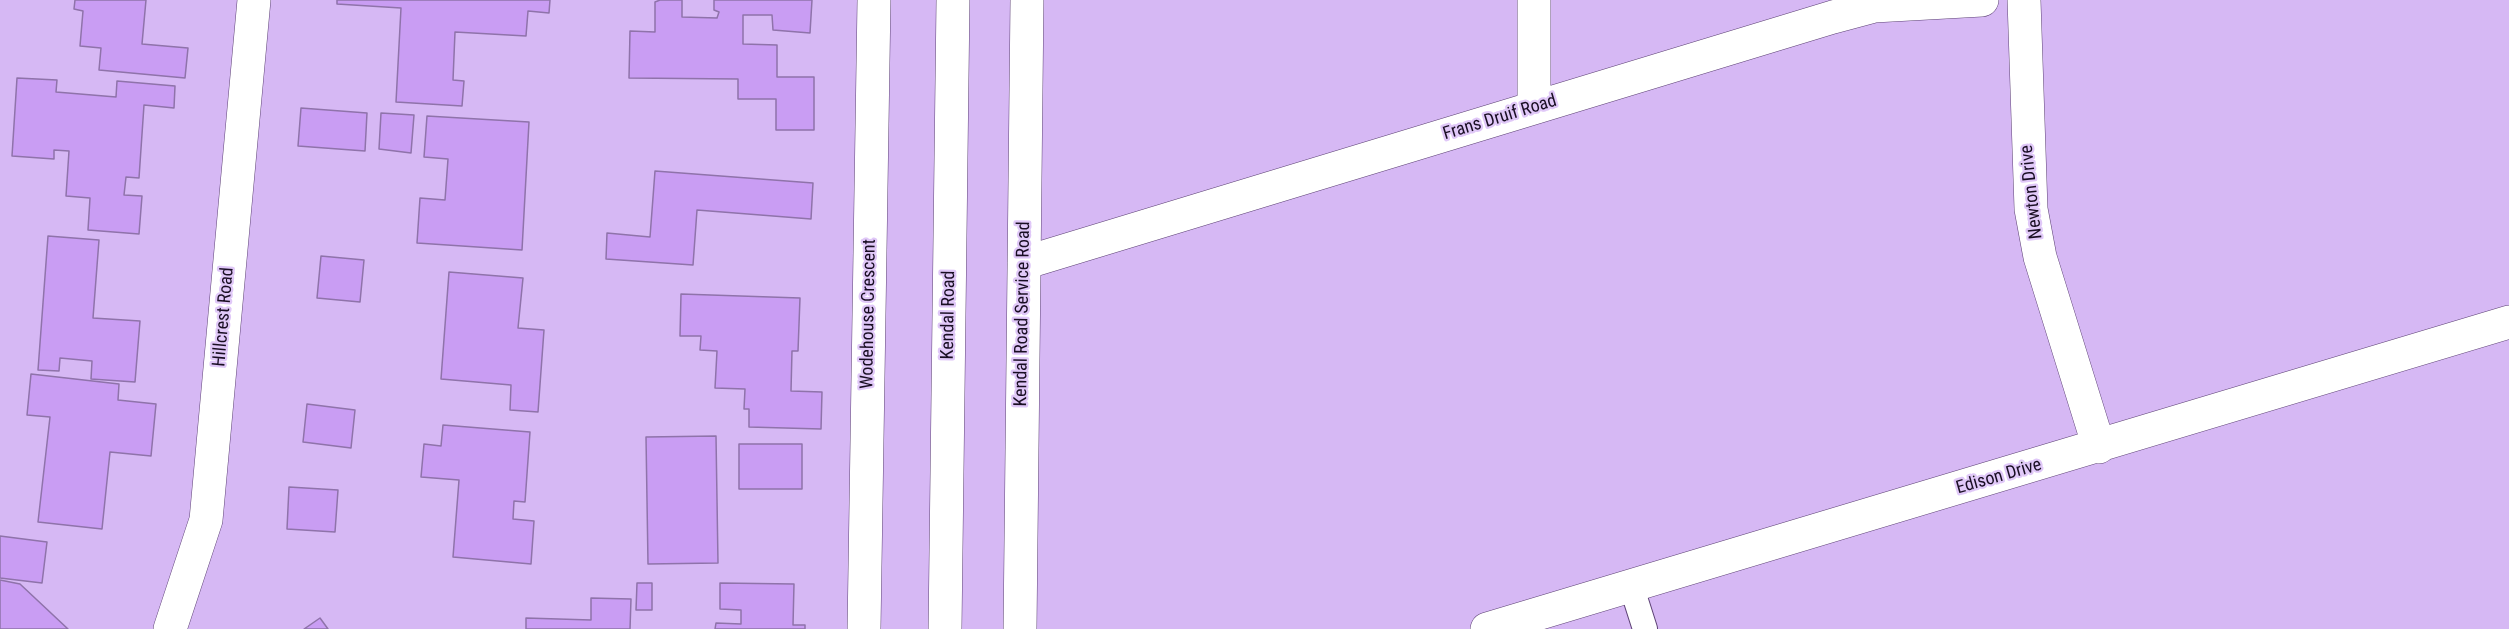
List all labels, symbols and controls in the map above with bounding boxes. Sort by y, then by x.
street label: Frans Druif Road [1441,90,1559,146]
street label: Newton Drive [2016,144,2048,240]
street label: Kendal Road Service Road [1011,221,1035,407]
street label: Wodehouse Crescent [857,239,881,389]
street label: Hillcrest Road [209,267,239,367]
street label: Kendal Road [937,270,961,360]
street label: Edison Drive [1954,455,2044,499]

